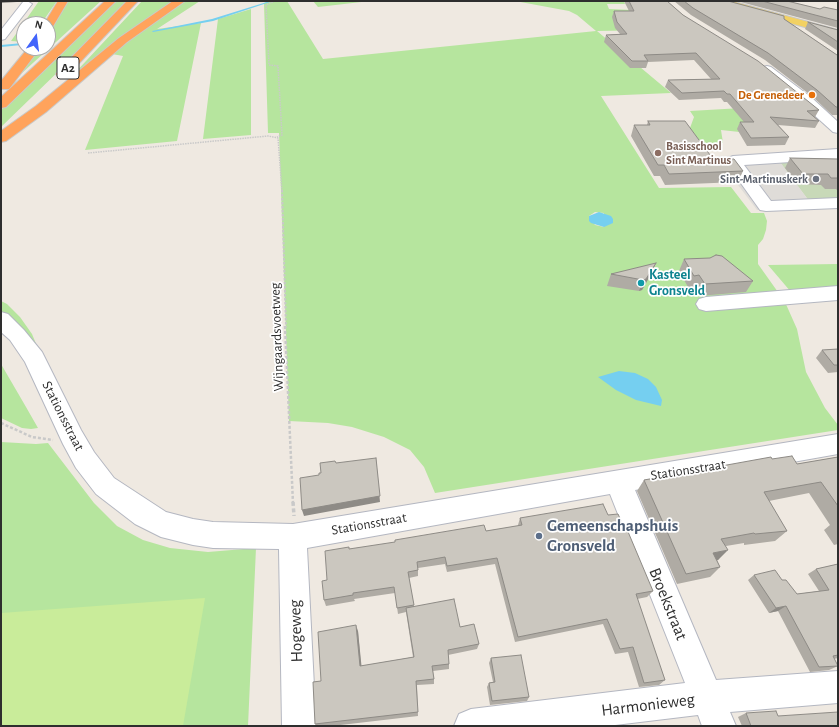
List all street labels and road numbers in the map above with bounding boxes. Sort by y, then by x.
road number: A2 [57,57,79,79]
street label: Wijngaardsvoetweg [267,282,287,392]
street label: Stationsstraat [38,378,88,454]
street label: Stationsstraat [649,456,727,484]
street label: Stationsstraat [330,509,408,539]
street label: Broekstraat [644,565,692,643]
street label: Hogeweg [285,599,307,663]
street label: Harmonieweg [600,689,696,721]

